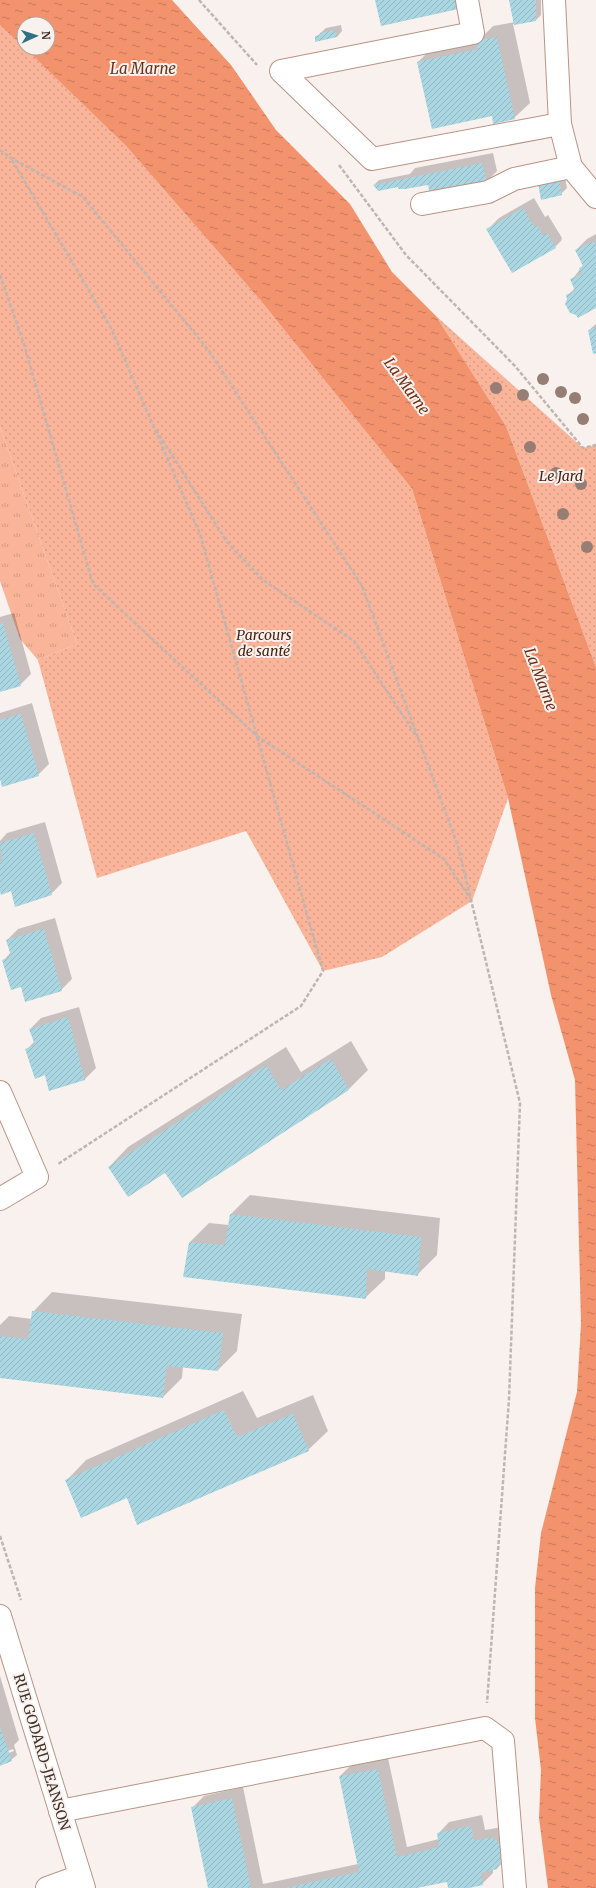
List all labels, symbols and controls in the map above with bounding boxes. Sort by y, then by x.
north arrow [16,16,56,56]
text: N [39,31,53,40]
water label: La Marne [110,59,176,78]
water label: La Marne [380,354,434,419]
park label: Le Jard [539,467,583,485]
park label: Parcours de santé [236,626,292,660]
water label: La Marne [520,645,562,714]
street label: RUE GODARD-JEANSON [10,1671,74,1833]

